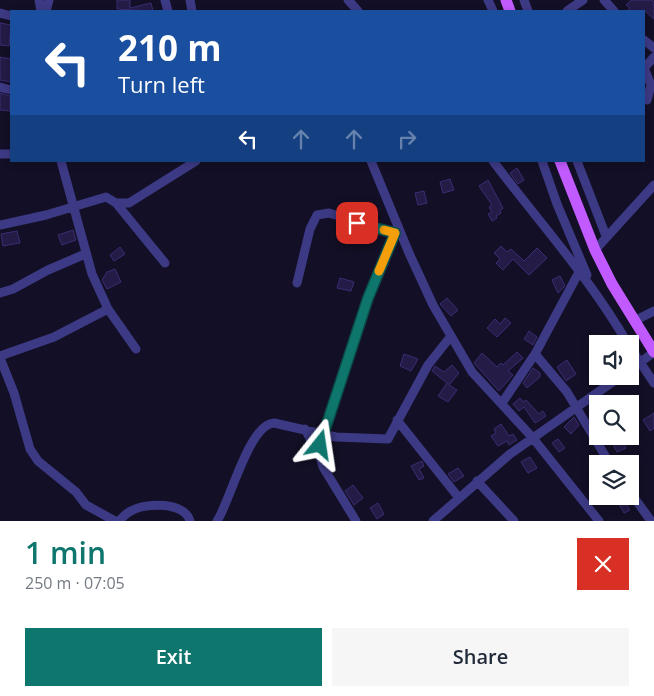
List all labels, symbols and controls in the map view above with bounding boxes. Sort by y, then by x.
text: 210 m [118,24,222,71]
icon: left [35,30,100,95]
text: Turn left [118,69,205,99]
icon: left [234,125,262,153]
icon: ahead [287,125,315,153]
icon: ahead [340,125,368,153]
icon: right [393,125,421,153]
pin [336,202,378,244]
icon: arrive [343,209,371,237]
map controls [589,335,639,505]
button: sound [589,335,639,385]
button: search [589,395,639,445]
position arrow [293,418,345,470]
button: layers [589,455,639,505]
text: 1 min [25,532,106,573]
button: close [577,538,629,590]
text: 250 m · 07:05 [25,572,125,594]
button: Exit [25,628,322,686]
button: Share [332,628,629,686]

